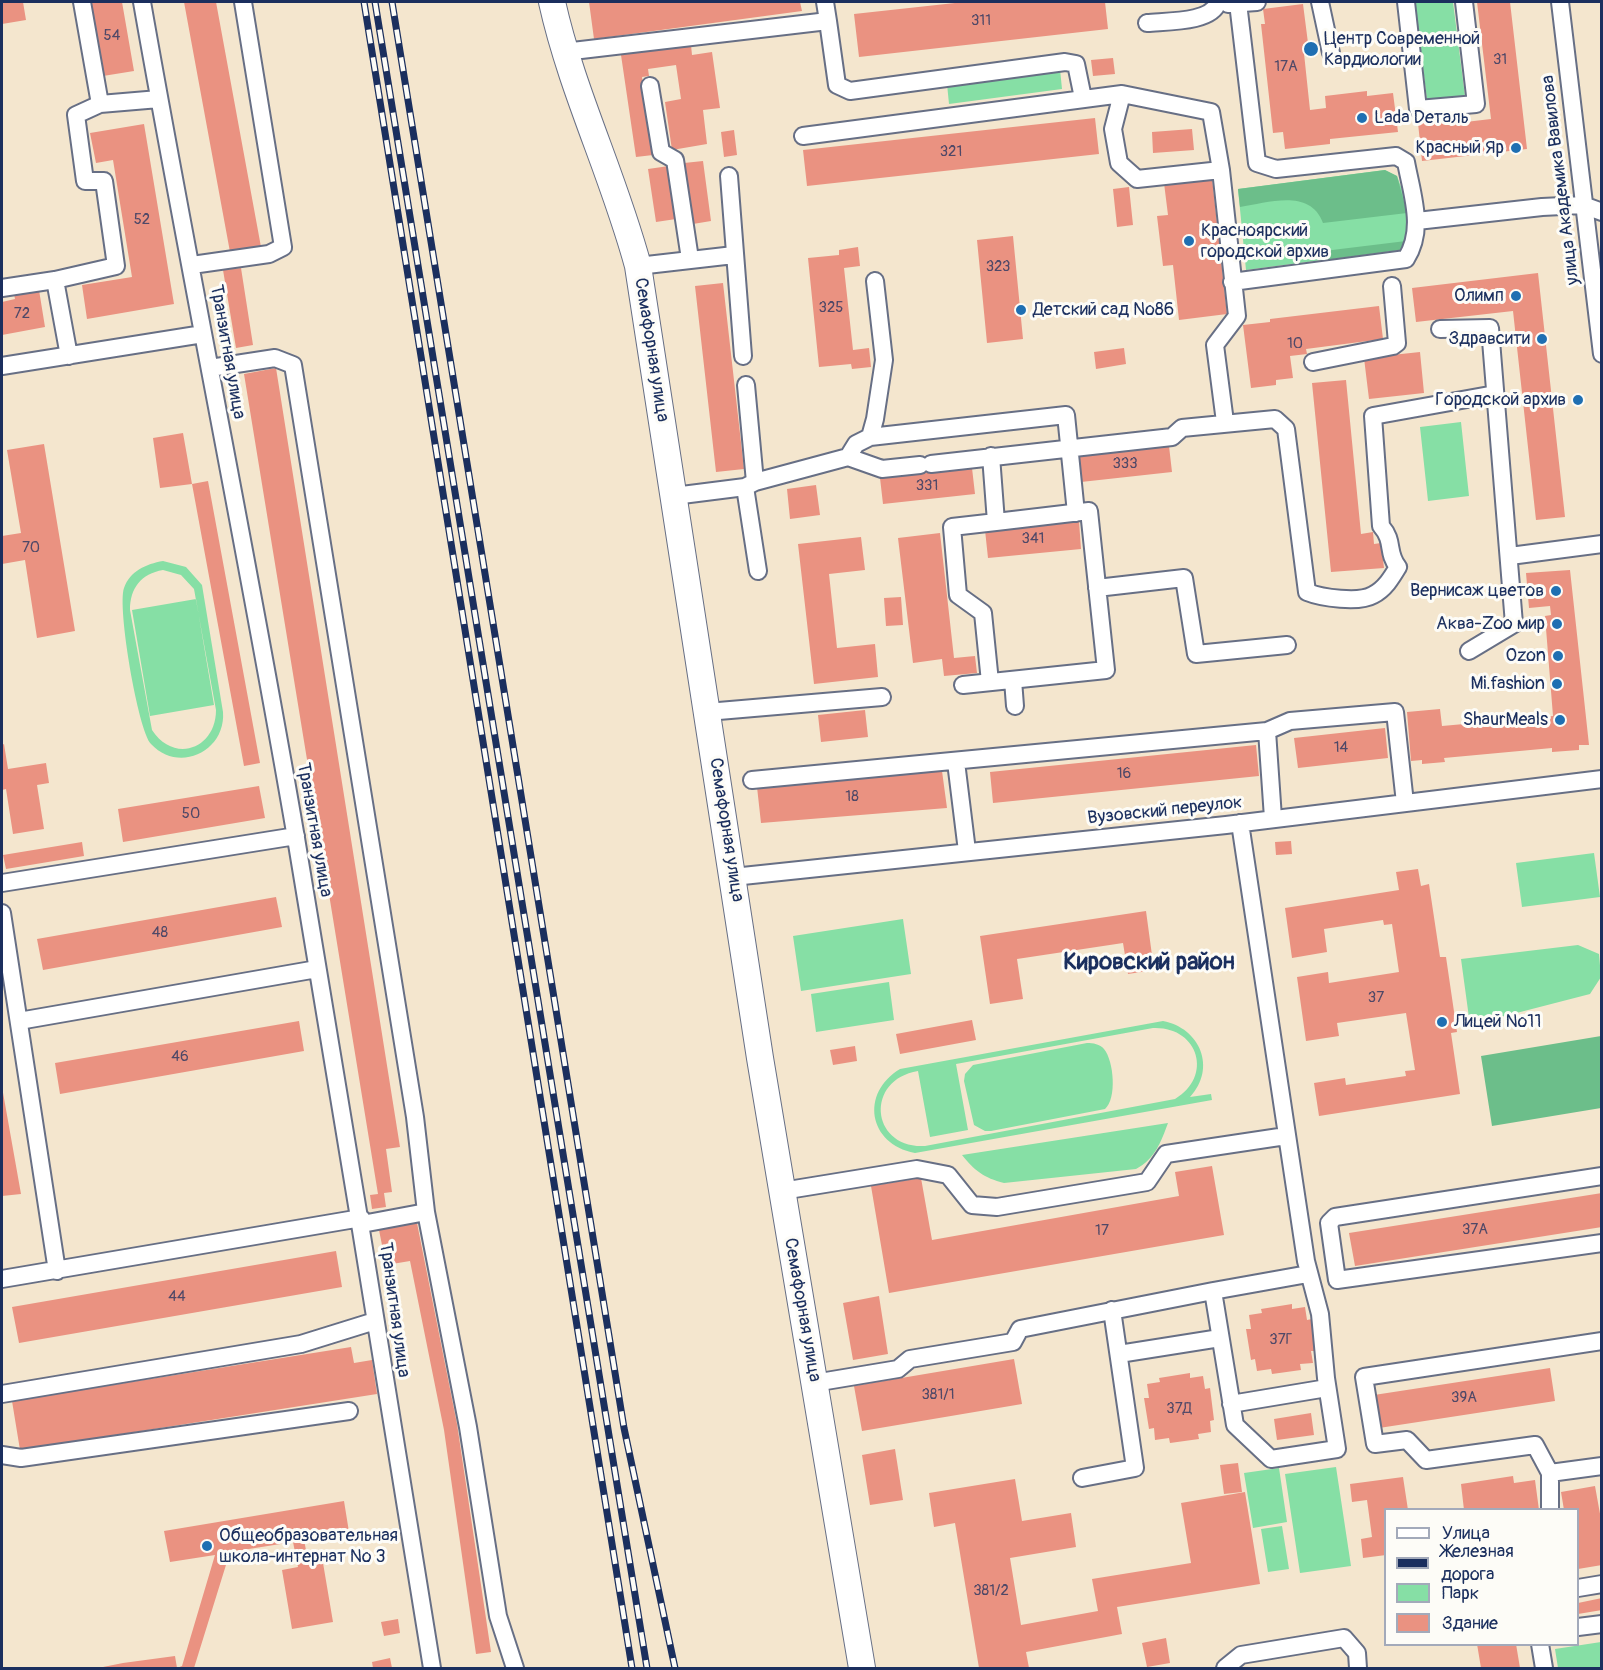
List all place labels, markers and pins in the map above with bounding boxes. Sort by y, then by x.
place label: Центр Современной Кардиологии [1324,28,1480,70]
marker: Центр Современной Кардиологии [1302,40,1320,58]
place label: Lada Dеталь [1374,107,1469,129]
marker: Lada Dеталь [1355,111,1369,125]
place label: Красный Яр [1416,137,1504,159]
marker: Красный Яр [1509,141,1523,155]
place label: Красноярский городской архив [1201,220,1329,262]
marker: Красноярский городской архив [1182,234,1196,248]
place label: Олимп [1454,285,1504,307]
marker: Олимп [1509,289,1523,303]
place label: Детский сад №86 [1033,299,1174,321]
marker: Детский сад №86 [1014,303,1028,317]
place label: Здравсити [1448,328,1530,350]
marker: Здравсити [1535,332,1549,346]
place label: Городской архив [1435,389,1566,411]
marker: Городской архив [1571,393,1585,407]
place label: Вернисаж цветов [1410,580,1544,602]
marker: Вернисаж цветов [1549,584,1563,598]
place label: Аква-Zoo мир [1436,613,1545,635]
marker: Аква-Zoo мир [1550,617,1564,631]
place label: Ozon [1506,645,1546,667]
marker: Ozon [1551,649,1565,663]
place label: Mi.fashion [1470,673,1545,695]
marker: Mi.fashion [1550,677,1564,691]
place label: ShаurMeals [1463,709,1548,731]
marker: ShаurMeals [1553,713,1567,727]
place label: Лицей №11 [1454,1011,1541,1033]
marker: Лицей №11 [1435,1015,1449,1029]
place label: Общеобразовательная школа-интернат № 3 [219,1525,398,1568]
marker: Общеобразовательная школа-интернат № 3 [200,1539,214,1553]

